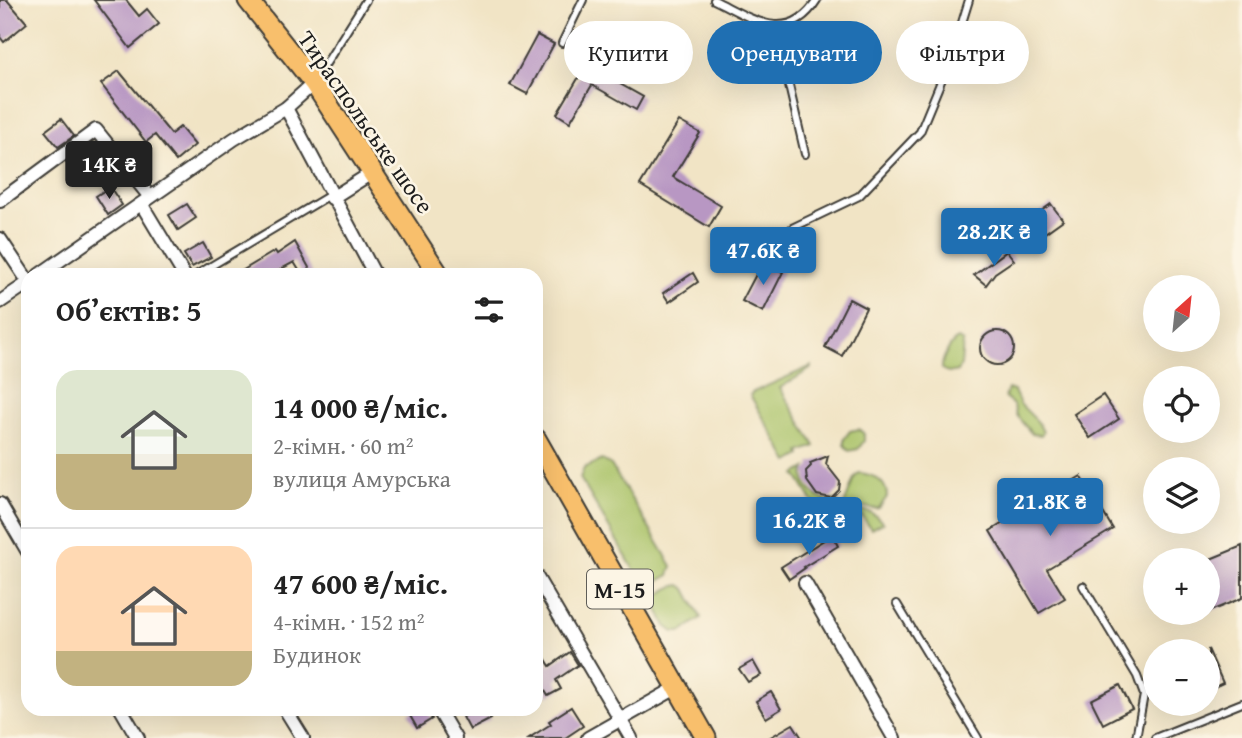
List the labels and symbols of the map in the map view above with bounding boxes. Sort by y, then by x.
street label: Тираспольське шосе [290,23,442,221]
pin: 14K ₴ [60,142,158,201]
pin: 28.2K ₴ [929,208,1059,268]
pin: 47.6K ₴ [698,228,828,287]
north arrow [1143,275,1220,352]
pin: 21.8K ₴ [985,478,1115,538]
pin: 16.2K ₴ [744,498,874,557]
road number: М-15 [587,569,653,608]

